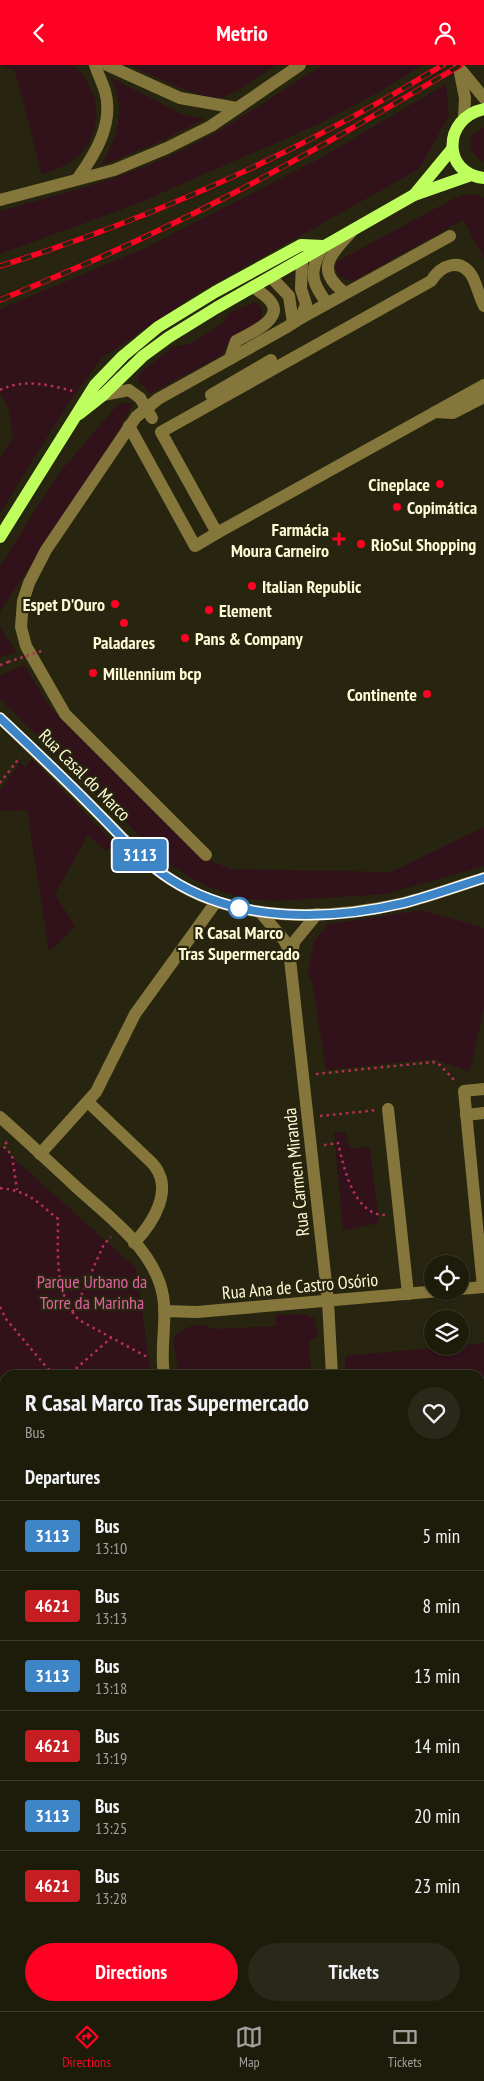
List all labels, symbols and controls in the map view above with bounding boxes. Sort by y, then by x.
icon: back [25,19,53,47]
text: Metrio [216,19,268,47]
icon: person [431,19,459,47]
place label: Cineplace [368,473,430,496]
marker: Cineplace [434,478,446,490]
place label: Copimática [407,496,477,519]
marker: Copimática [391,501,403,513]
place label: Farmácia Moura Carneiro [231,518,329,562]
marker: Farmácia Moura Carneiro [333,533,345,545]
place label: RioSul Shopping [371,533,476,556]
marker: RioSul Shopping [355,538,367,550]
place label: Italian Republic [262,575,362,598]
marker: Italian Republic [246,580,258,592]
place label: Espet D'Ouro [23,593,105,616]
marker: Espet D'Ouro [109,598,121,610]
place label: Element [219,599,273,622]
marker: Element [203,604,215,616]
marker: Paladares [118,617,130,629]
place label: Pans & Company [195,627,303,650]
place label: Paladares [93,631,155,654]
marker: Pans & Company [179,632,191,644]
place label: Millennium bcp [103,662,202,685]
marker: Millennium bcp [87,667,99,679]
place label: Continente [347,683,417,706]
marker: Continente [421,688,433,700]
street label: Rua Casal do Marco [34,724,136,826]
line badge: 3113 [105,839,175,871]
text: 3113 [123,843,157,866]
marker: R Casal Marco Tras Supermercado [228,897,250,919]
place label: R Casal Marco Tras Supermercado [178,921,300,965]
street label: Rua Carmen Miranda [278,1107,314,1237]
map controls [424,1255,469,1355]
button: locate [424,1255,469,1300]
street label: Rua Ana de Castro Osório [221,1268,379,1304]
park label: Parque Urbano da Torre da Marinha [37,1270,147,1314]
button: layers [424,1310,469,1355]
text: R Casal Marco Tras Supermercado [25,1387,309,1418]
button: heart [408,1387,460,1439]
text: Bus [25,1422,45,1442]
text: Departures [25,1465,100,1489]
text: Bus [95,1514,119,1538]
text: 3113 [35,1524,70,1547]
text: 5 min [423,1524,460,1548]
text: 13:10 [95,1538,127,1558]
text: Bus [95,1584,119,1608]
text: 4621 [35,1594,70,1617]
text: 8 min [423,1594,460,1618]
text: 13:13 [95,1608,127,1628]
text: Bus [95,1654,119,1678]
text: 3113 [35,1664,70,1687]
text: 13 min [414,1664,460,1688]
text: 13:18 [95,1678,127,1698]
text: Bus [95,1724,119,1748]
text: 4621 [35,1734,70,1757]
text: 14 min [414,1734,460,1758]
text: 13:19 [95,1748,127,1768]
text: Bus [95,1794,119,1818]
text: 3113 [35,1804,70,1827]
text: 20 min [414,1804,460,1828]
text: 13:25 [95,1818,127,1838]
text: Bus [95,1864,119,1888]
text: 4621 [35,1874,70,1897]
text: 23 min [414,1874,460,1898]
text: 13:28 [95,1888,127,1908]
button: Directions [25,1943,238,2001]
button: Tickets [248,1943,460,2001]
tab: Directions [62,2023,111,2071]
tab: Map [235,2023,263,2071]
tab: Tickets [388,2023,422,2071]

